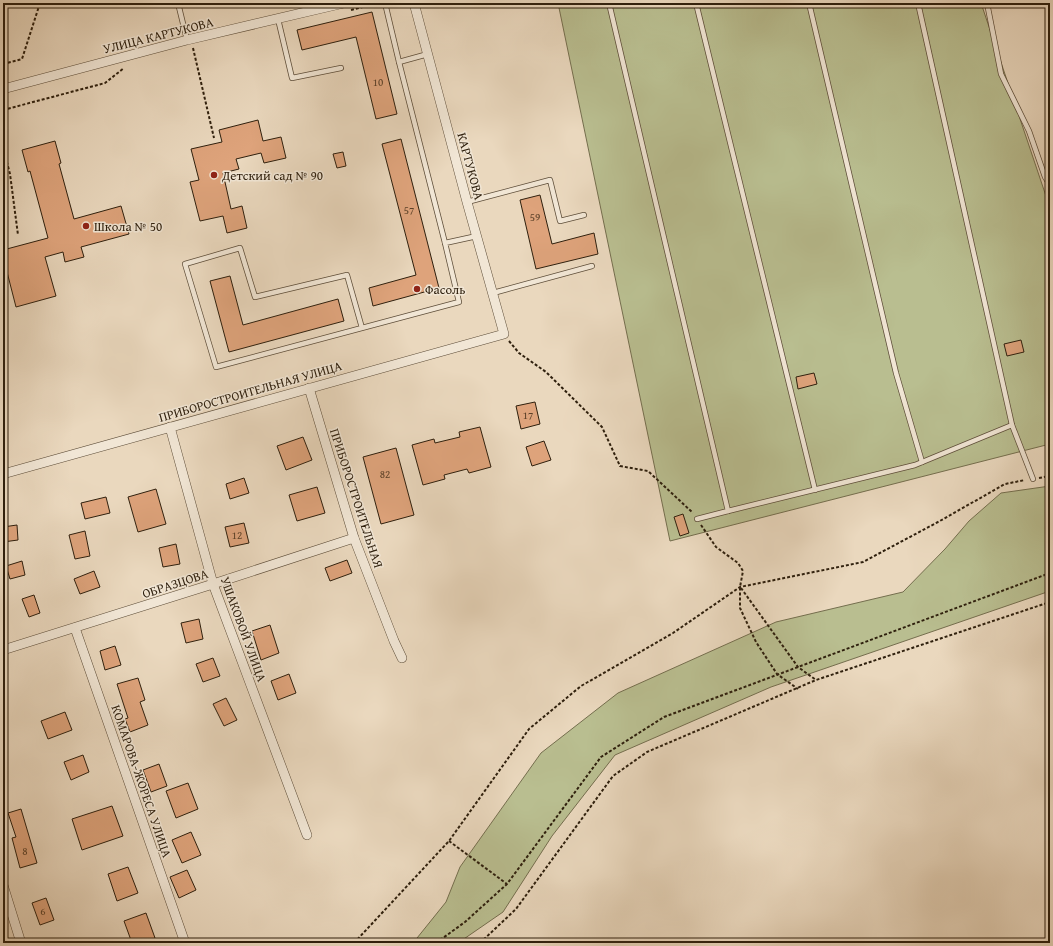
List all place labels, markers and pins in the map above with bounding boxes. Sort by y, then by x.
place label: Детский сад № 90 [221,166,323,185]
marker: Детский сад № 90 [209,170,219,180]
place label: Школа № 50 [94,217,162,236]
marker: Школа № 50 [81,221,91,231]
place label: Фасоль [425,280,465,299]
marker: Фасоль [412,284,422,294]

